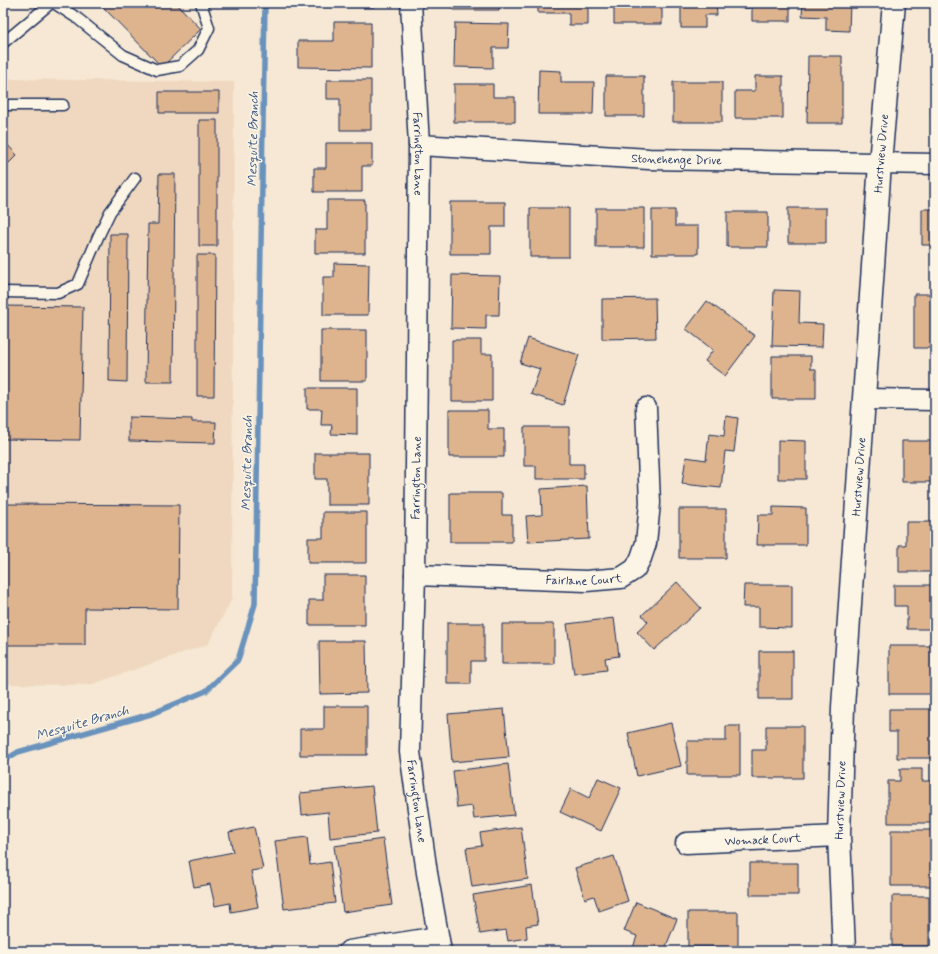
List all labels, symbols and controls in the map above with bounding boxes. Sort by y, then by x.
water label: Mesquite Branch [244,91,263,187]
street label: Farrington Lane [408,112,426,196]
street label: Hurstview Drive [871,113,893,194]
street label: Stonehenge Drive [631,151,722,169]
water label: Mesquite Branch [238,415,257,511]
street label: Farrington Lane [408,436,427,520]
street label: Hurstview Drive [849,437,870,517]
street label: Fairlane Court [545,571,623,590]
water label: Mesquite Branch [34,702,131,745]
street label: Farrington Lane [402,759,430,844]
street label: Hurstview Drive [832,760,850,840]
street label: Womack Court [724,831,802,850]

